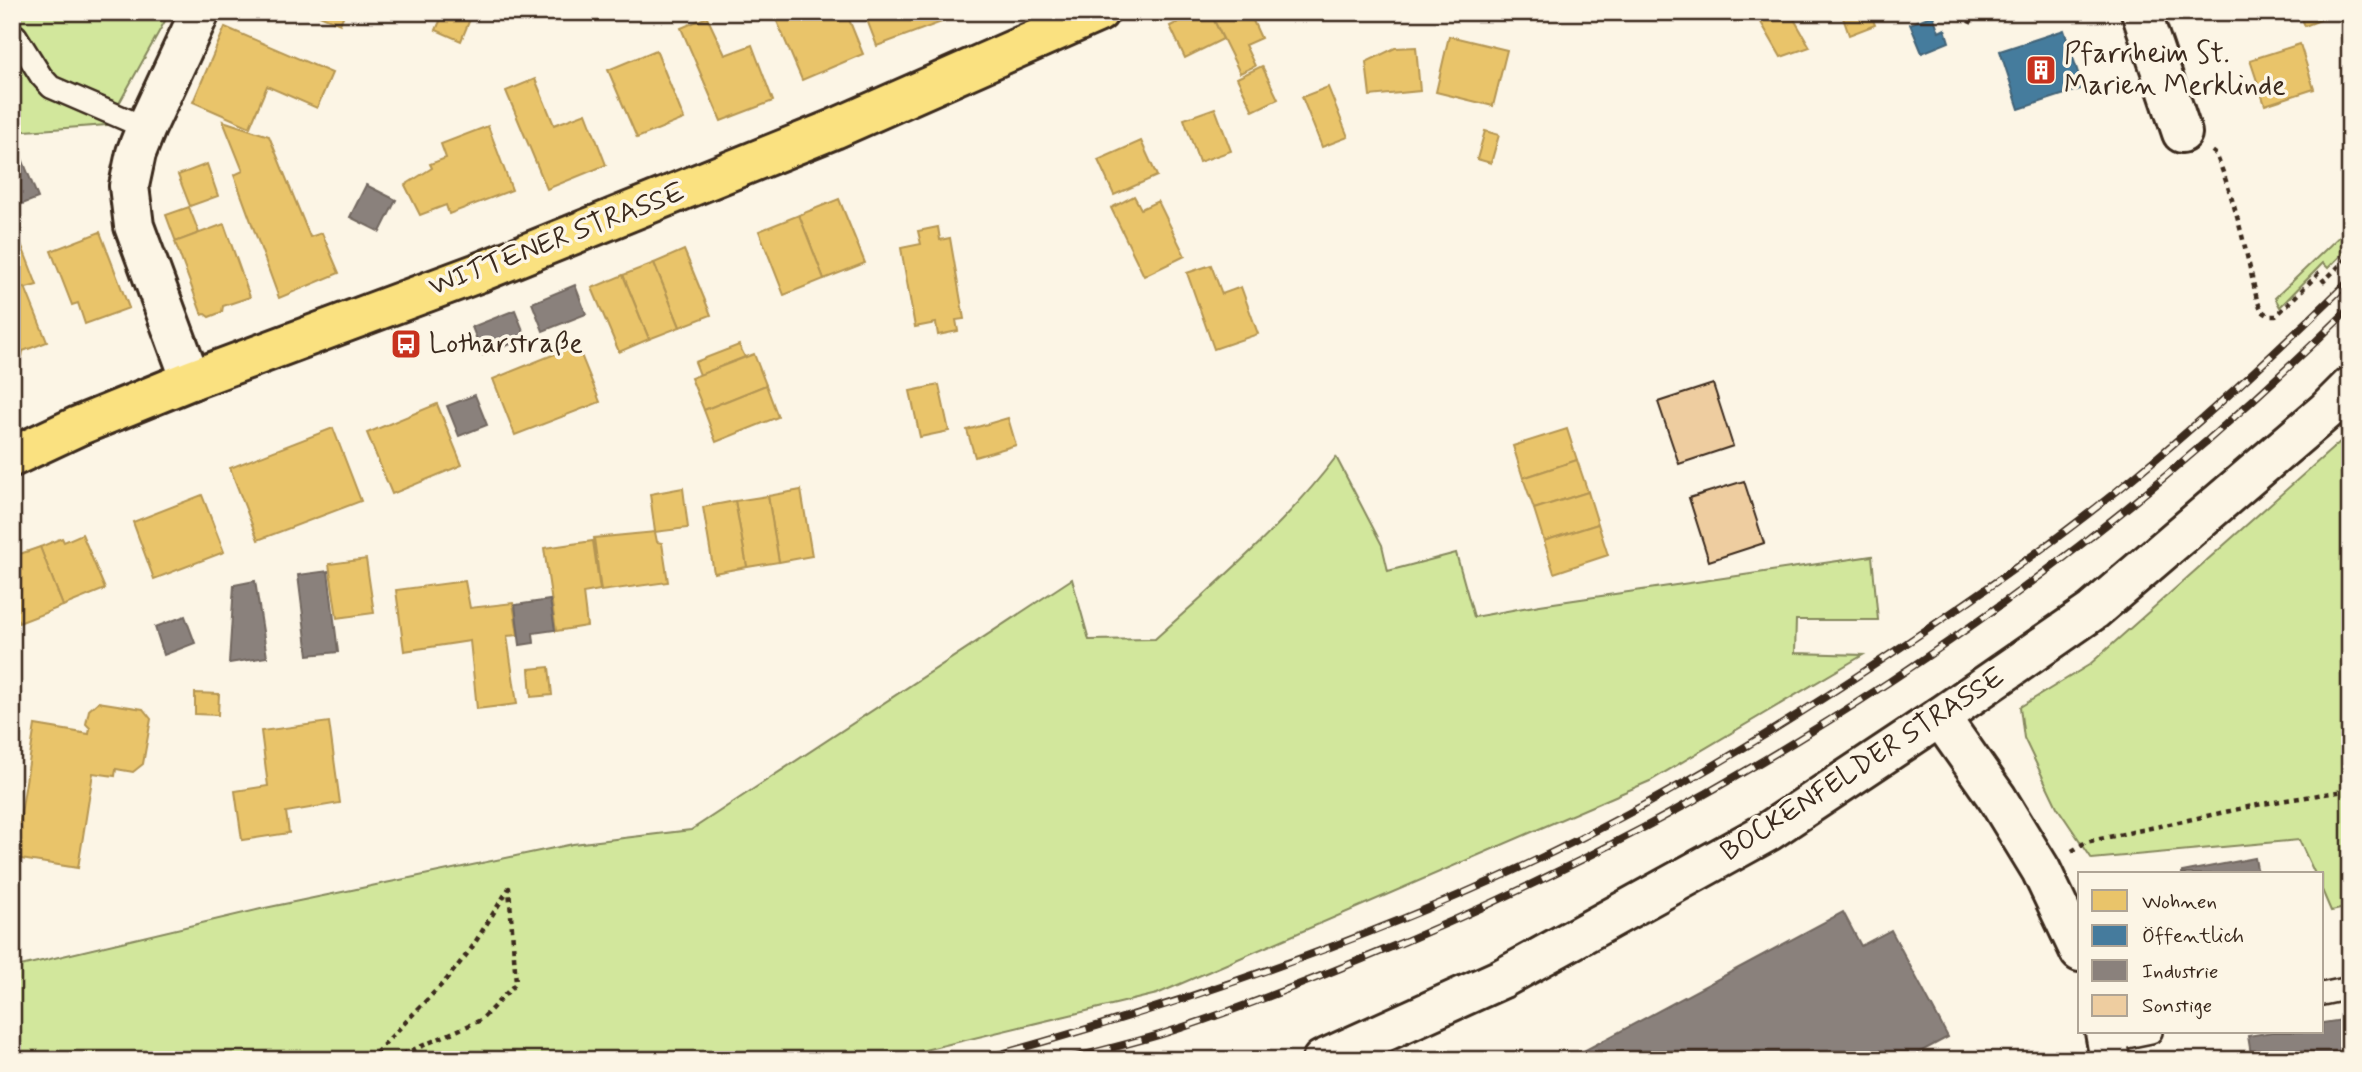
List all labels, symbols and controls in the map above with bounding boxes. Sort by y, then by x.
place label: Pfarrheim St. Marien Merklinde [2064,36,2286,105]
building icon: Pfarrheim St. Marien Merklinde [2024,53,2058,87]
street label: WITTENER STRASSE [424,174,690,306]
place label: Lotharstraße [429,326,583,363]
bus stop icon: Lotharstraße [389,327,423,361]
street label: BOCKENFELDER STRASSE [1714,659,2012,871]
legend [2078,872,2324,1034]
text: Wohnen [2142,888,2217,916]
text: Öffentlich [2142,922,2244,950]
text: Industrie [2142,958,2218,986]
text: Sonstige [2142,992,2212,1020]

